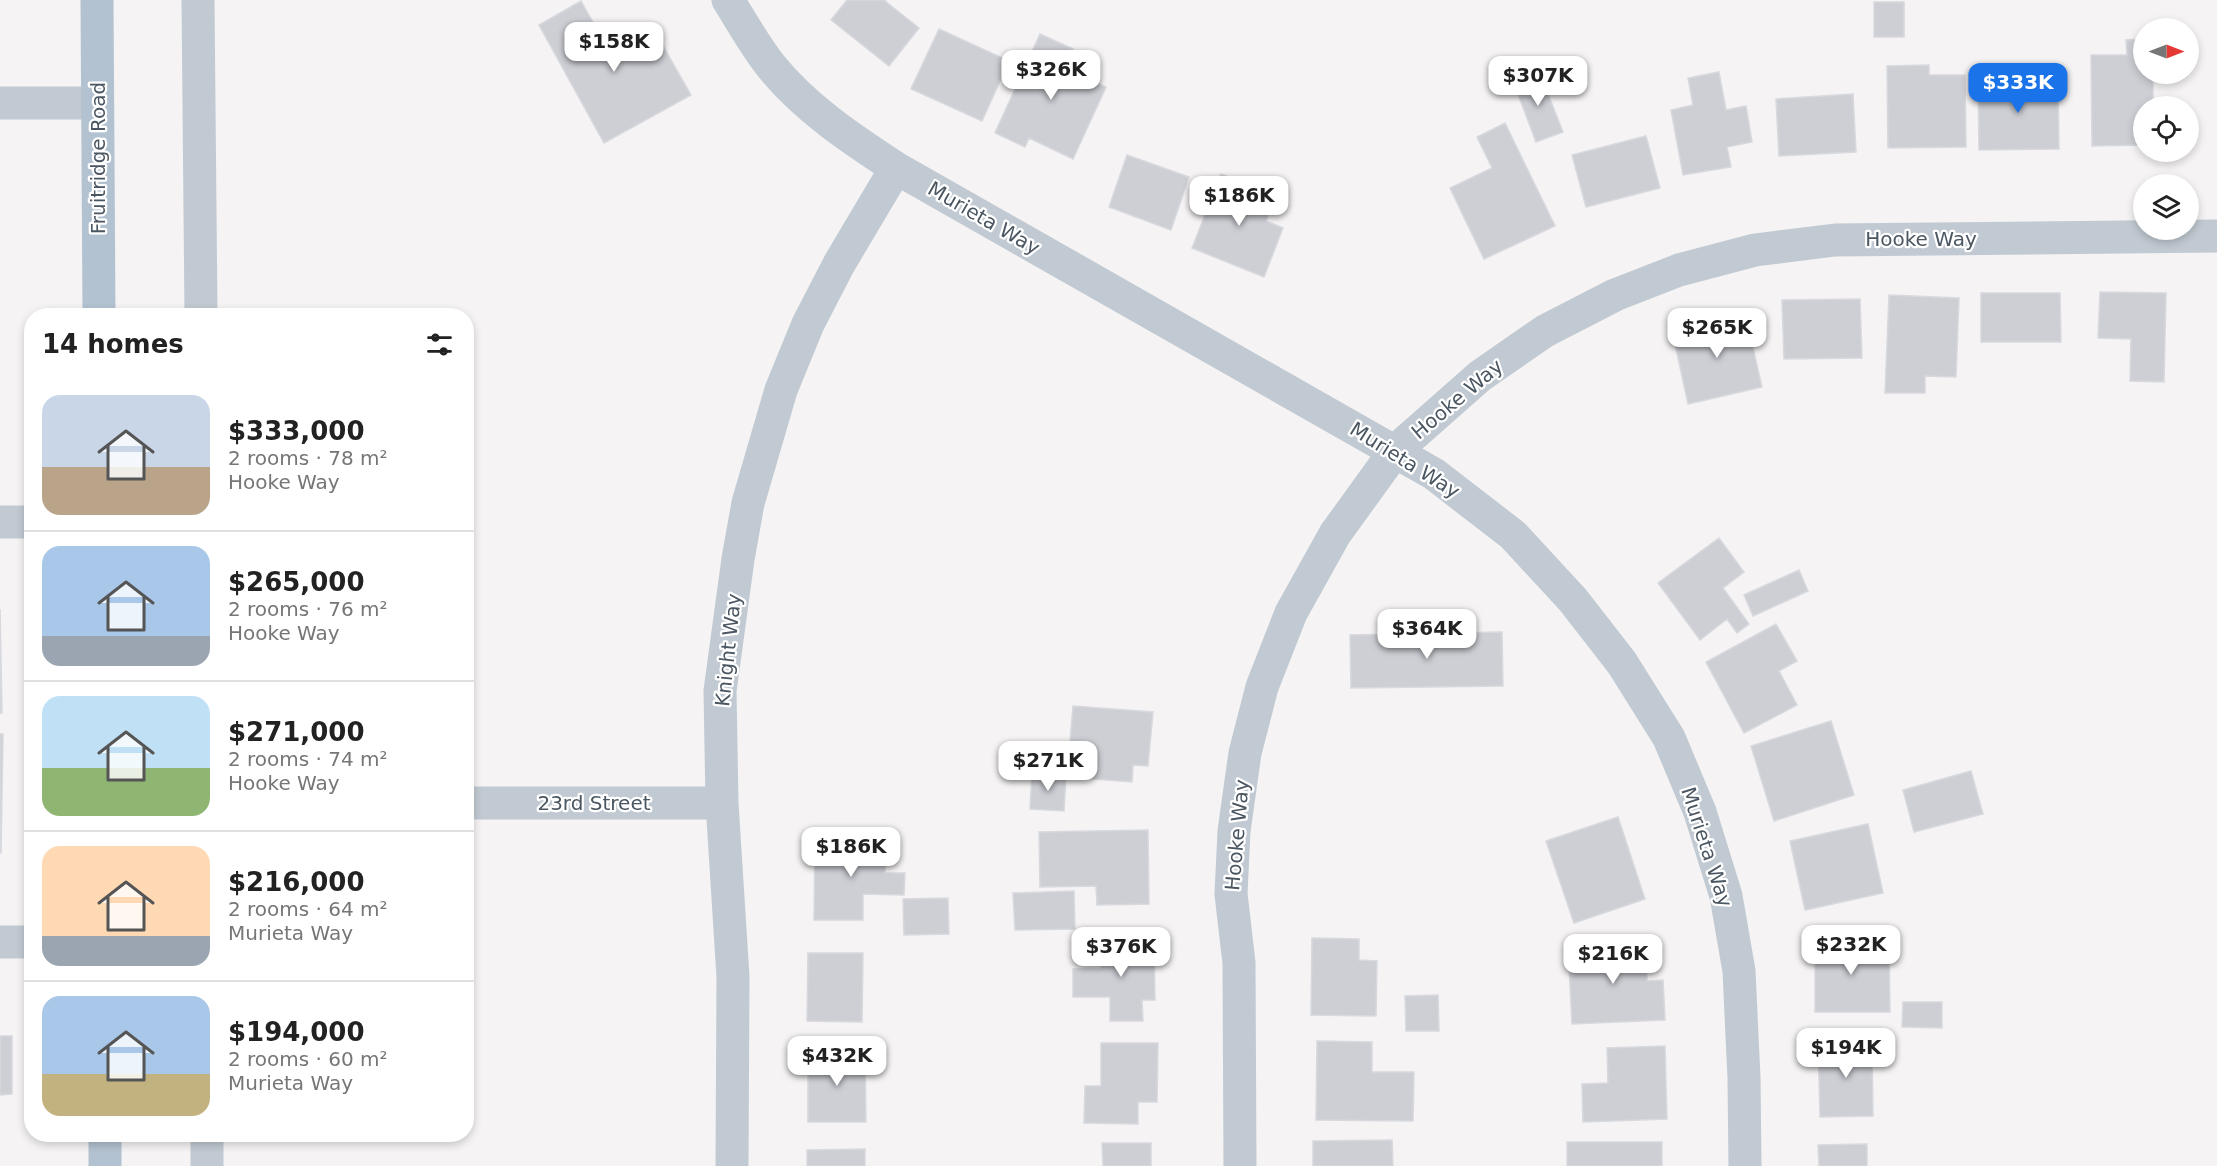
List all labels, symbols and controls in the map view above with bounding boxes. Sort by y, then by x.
north arrow [2133,18,2199,84]
map controls [2133,18,2199,240]
pin: $158K [572,22,656,73]
text: $158K [578,29,650,53]
pin: $326K [1009,50,1093,101]
pin: $307K [1496,56,1580,107]
text: $326K [1015,57,1087,81]
text: $307K [1502,63,1574,87]
pin: $333K [1976,63,2060,114]
text: $333K [1982,70,2054,94]
street label: Fruitridge Road [86,82,110,234]
button: locate [2133,96,2199,162]
button: layers [2133,174,2199,240]
street label: Murieta Way [924,176,1044,260]
pin: $186K [1197,176,1281,227]
text: $186K [1203,183,1275,207]
street label: Hooke Way [1865,227,1977,251]
pin: $265K [1675,308,1759,359]
text: $265K [1681,315,1753,339]
icon: filters [423,328,456,361]
text: 14 homes [42,329,184,359]
street label: Hooke Way [1407,354,1508,444]
text: $333,000 [228,416,365,446]
street label: Murieta Way [1346,417,1465,503]
icon: home [90,419,162,491]
text: 2 rooms · 78 m² [228,446,388,470]
text: Hooke Way [228,470,340,494]
text: $265,000 [228,567,365,597]
icon: home [90,570,162,642]
street label: Knight Way [710,592,746,708]
text: 2 rooms · 76 m² [228,597,388,621]
pin: $364K [1385,609,1469,660]
text: $364K [1391,616,1463,640]
text: Hooke Way [228,621,340,645]
text: $271,000 [228,717,365,747]
icon: home [90,720,162,792]
pin: $271K [1006,741,1090,792]
text: 2 rooms · 74 m² [228,747,388,771]
text: $271K [1012,748,1084,772]
text: Hooke Way [228,771,340,795]
street label: Hooke Way [1220,778,1254,892]
street label: Murieta Way [1676,784,1738,910]
street label: 23rd Street [537,791,651,815]
pin: $186K [809,827,893,878]
text: $186K [815,834,887,858]
text: $216,000 [228,867,365,897]
icon: home [90,870,162,942]
text: 2 rooms · 64 m² [228,897,388,921]
text: Murieta Way [228,921,353,945]
pin: $232K [1809,925,1893,976]
pin: $376K [1079,927,1163,978]
text: $232K [1815,932,1887,956]
text: $376K [1085,934,1157,958]
pin: $216K [1571,934,1655,985]
text: $216K [1577,941,1649,965]
text: $194,000 [228,1017,365,1047]
icon: home [90,1020,162,1092]
pin: $194K [1804,1028,1888,1079]
text: $194K [1810,1035,1882,1059]
pin: $432K [795,1036,879,1087]
text: $432K [801,1043,873,1067]
text: 2 rooms · 60 m² [228,1047,388,1071]
text: Murieta Way [228,1071,353,1095]

